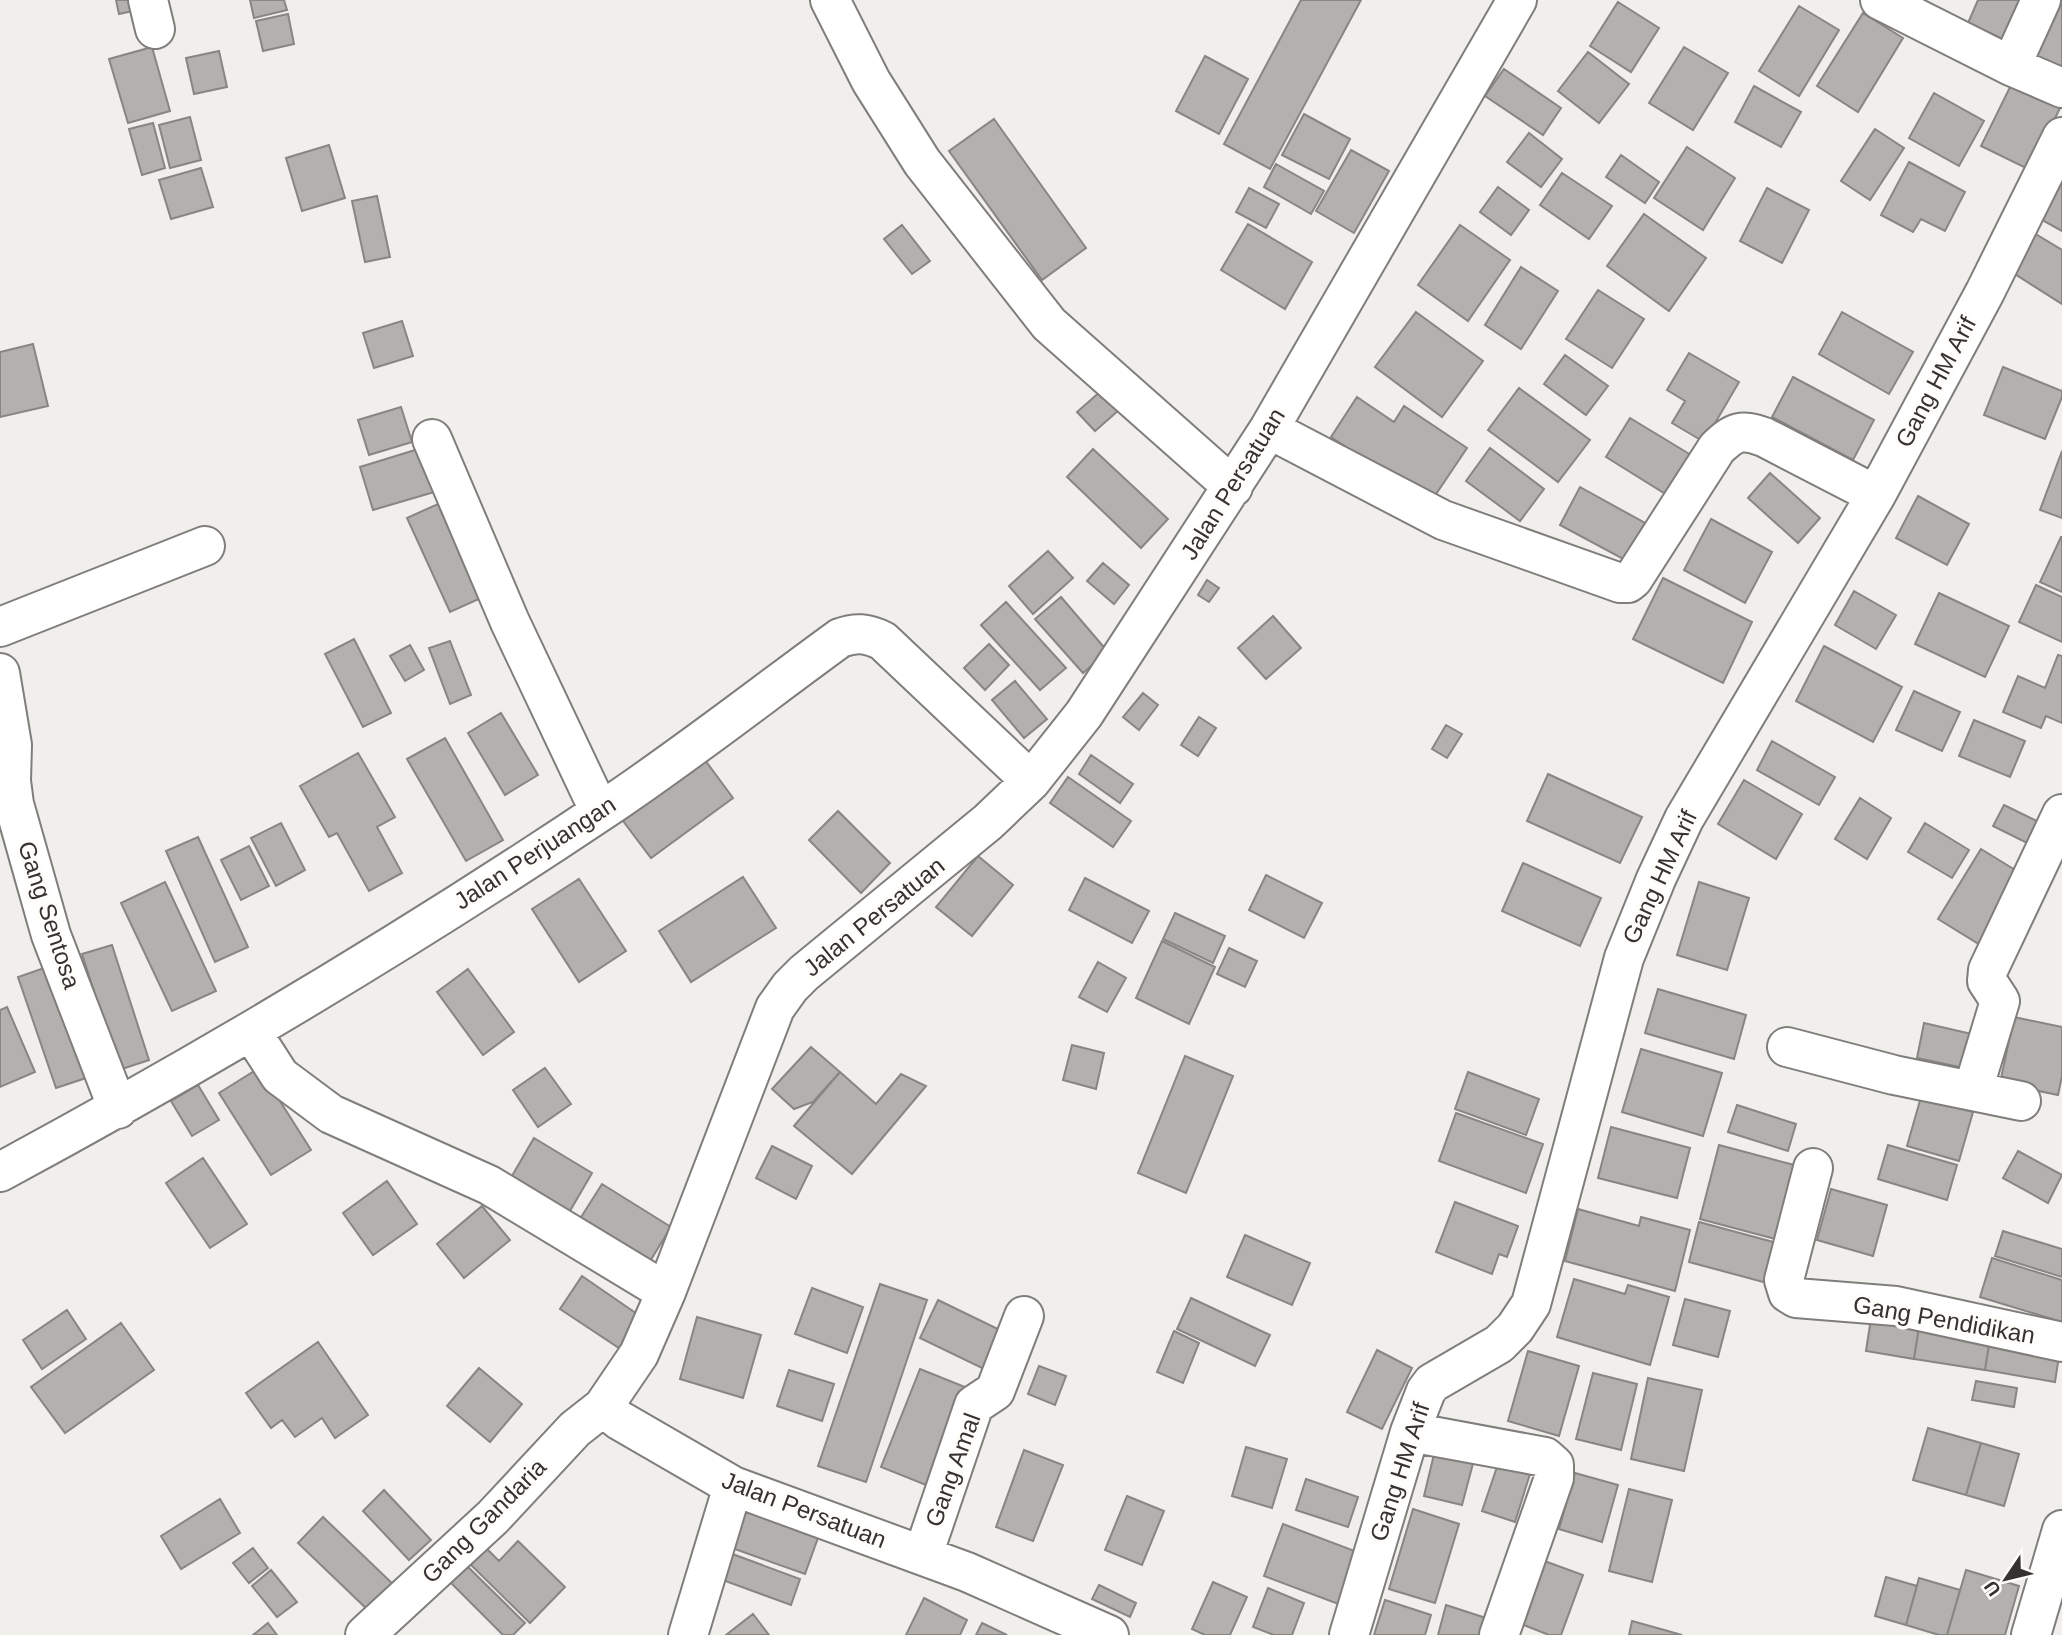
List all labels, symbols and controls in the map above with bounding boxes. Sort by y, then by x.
street label: Gang HM Arif [1890,312,1981,452]
street label: Jalan Persatuan [1175,403,1290,564]
street label: Jalan Perjuangan [449,790,620,915]
street label: Gang HM Arif [1617,806,1702,948]
street label: Gang Sentosa [13,838,86,993]
street label: Jalan Persatuan [798,852,950,982]
street label: Gang Pendidikan [1851,1290,2037,1349]
street label: Gang HM Arif [1364,1399,1435,1545]
street label: Gang Amal [920,1409,986,1530]
street label: Gang Gandaria [416,1453,552,1588]
street label: Jalan Persatuan [718,1466,890,1553]
north arrow [1971,1544,2041,1614]
text: U [1980,1577,2005,1600]

